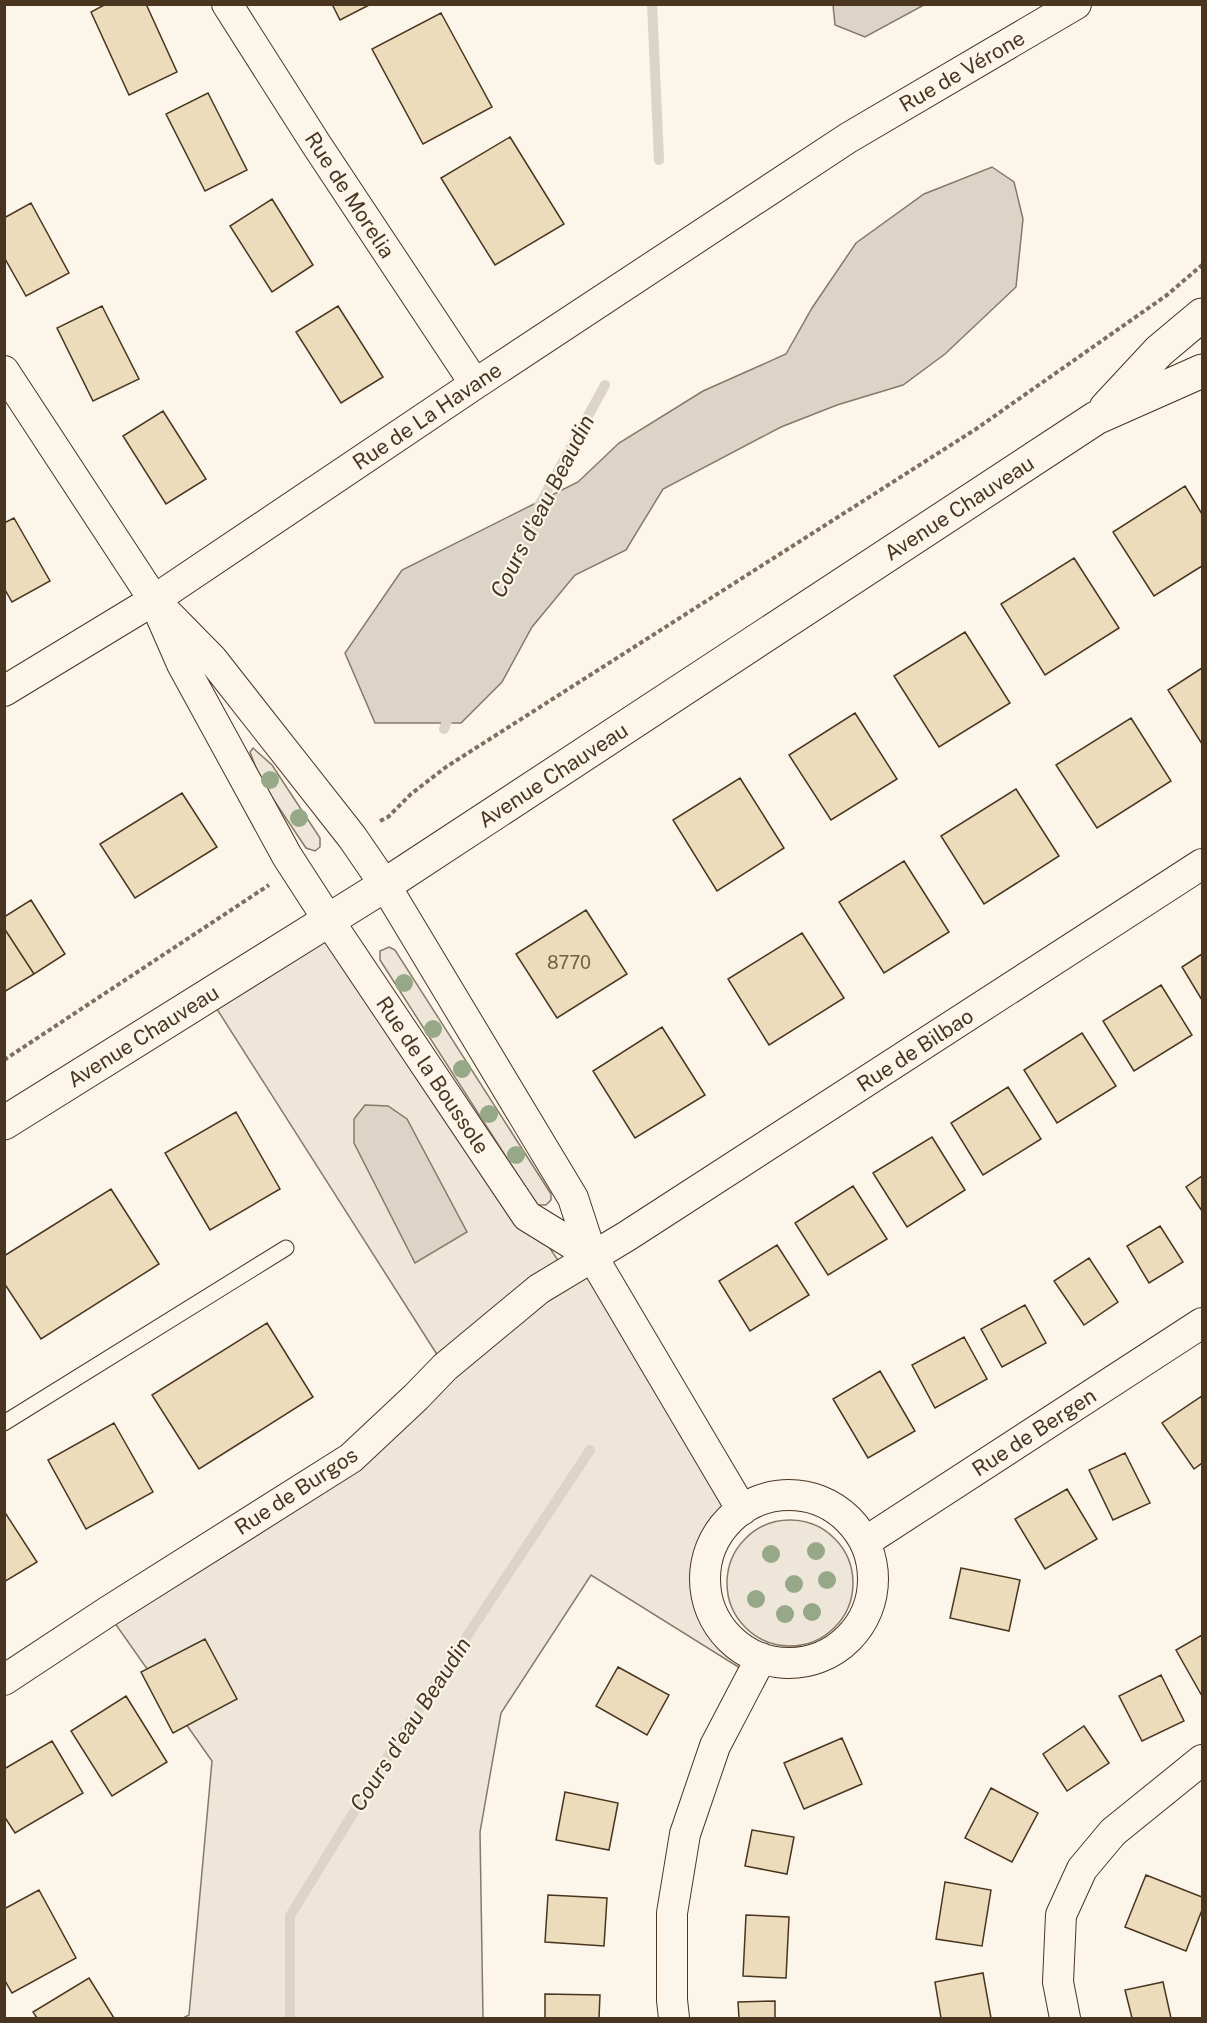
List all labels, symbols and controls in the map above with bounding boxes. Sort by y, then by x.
street label: Rue de Vérone [895,25,1029,117]
street label: Rue de Morelia [300,127,400,263]
street label: Rue de La Havane [348,357,506,475]
water label: Cours d'eau Beaudin [485,410,599,602]
street label: Avenue Chauveau [879,450,1039,566]
street label: Avenue Chauveau [473,717,633,833]
house number: 8770 [547,952,591,973]
street label: Avenue Chauveau [63,979,223,1093]
street label: Rue de la Boussole [371,992,495,1158]
street label: Rue de Bilbao [852,1003,978,1097]
street label: Rue de Bergen [967,1383,1101,1481]
street label: Rue de Burgos [230,1442,362,1540]
water label: Cours d'eau Beaudin [344,1632,476,1816]

